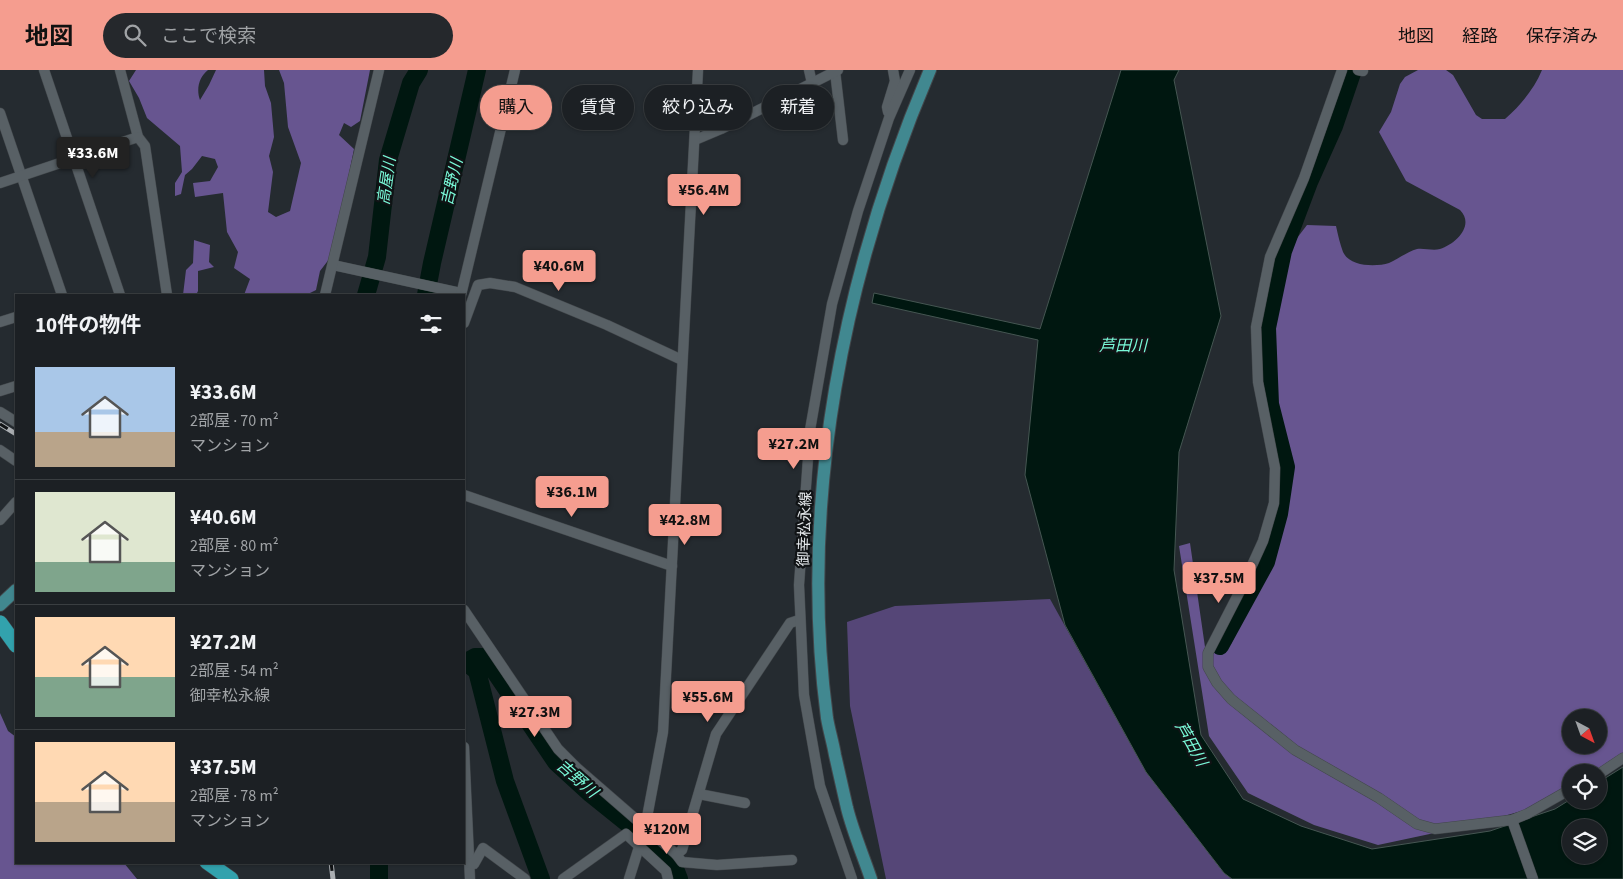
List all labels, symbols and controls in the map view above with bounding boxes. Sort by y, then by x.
search box [103,13,453,58]
text: 地図 [25,19,73,54]
icon: search [121,21,149,49]
text: ここで検索 [161,23,256,50]
text: 地図 [1398,24,1434,49]
text: 経路 [1462,24,1498,49]
text: 保存済み [1526,24,1598,49]
chip: 購入 [480,85,552,130]
chip: 賃貸 [562,85,634,130]
chip: 絞り込み [644,85,752,130]
chip: 新着 [762,85,834,130]
pin: ¥33.6M [52,136,134,179]
text: ¥33.6M [68,142,118,164]
water label: 高屋川 [373,154,402,206]
water label: 吉野川 [436,154,469,208]
pin: ¥56.4M [663,174,745,216]
text: ¥56.4M [679,179,729,201]
pin: ¥40.6M [518,250,600,292]
text: ¥40.6M [534,255,584,277]
text: 10件の物件 [35,310,141,340]
icon: filters [417,310,445,338]
water label: 芦田川 [1099,335,1149,357]
text: ¥33.6M [190,377,257,407]
icon: home [75,387,135,447]
text: 2部屋 · 70 m² [190,410,279,432]
pin: ¥27.2M [753,428,835,470]
text: ¥27.2M [769,433,819,455]
text: マンション [190,435,270,457]
pin: ¥36.1M [531,476,613,518]
text: ¥36.1M [547,481,597,503]
street label: 御幸松永線 [793,491,817,567]
text: ¥40.6M [190,502,257,532]
pin: ¥42.8M [644,504,726,546]
text: ¥42.8M [660,509,710,531]
icon: home [75,512,135,572]
text: 2部屋 · 80 m² [190,535,279,557]
text: マンション [190,560,270,582]
pin: ¥37.5M [1178,562,1260,604]
text: ¥37.5M [1194,567,1244,589]
text: ¥27.2M [190,627,257,657]
icon: home [75,637,135,697]
text: 2部屋 · 54 m² [190,660,279,682]
pin: ¥55.6M [667,680,749,723]
text: 御幸松永線 [190,685,270,707]
text: ¥55.6M [683,686,733,708]
pin: ¥27.3M [494,696,576,738]
text: ¥27.3M [510,701,560,723]
north arrow [1562,709,1608,754]
map controls [1562,709,1607,864]
water label: 芦田川 [1170,718,1213,772]
text: ¥37.5M [190,752,257,782]
water label: 吉野川 [552,755,604,804]
icon: home [75,762,135,822]
button: locate [1562,764,1607,809]
text: 2部屋 · 78 m² [190,785,279,807]
text: マンション [190,810,270,832]
pin: ¥120M [632,812,702,855]
text: ¥120M [644,818,690,840]
button: layers [1562,819,1607,864]

